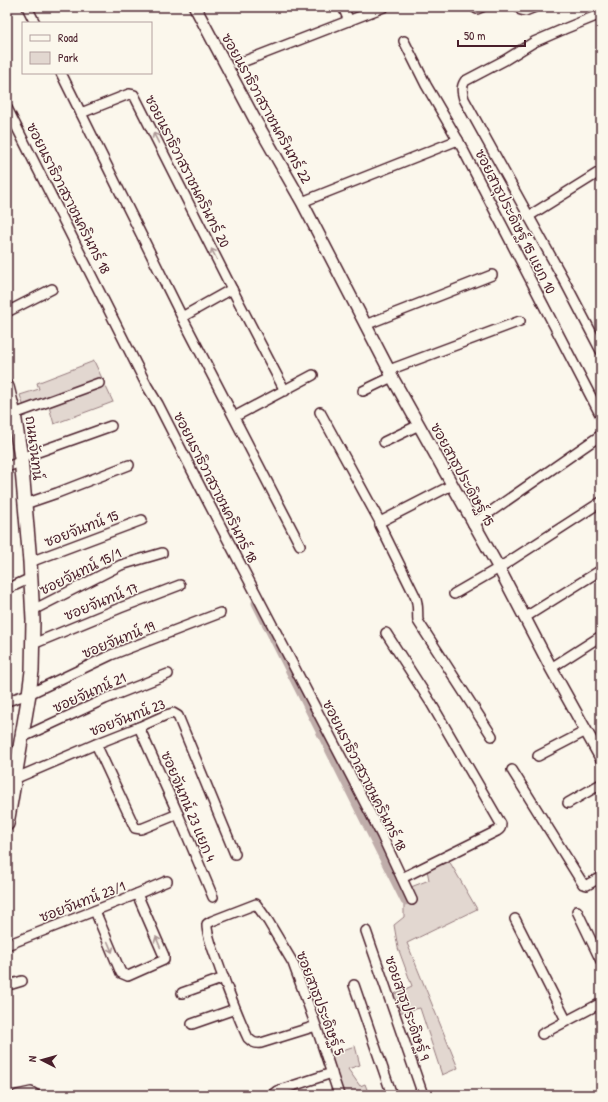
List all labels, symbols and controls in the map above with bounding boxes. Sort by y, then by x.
legend [22,22,152,74]
scale bar [458,22,525,48]
text: 50 m [464,27,485,44]
text: Road [58,29,78,46]
street label: ซอยนราธิวาสราชนครินทร์ 22 [218,29,316,187]
text: Park [58,49,78,66]
street label: ซอยนราธิวาสราชนครินทร์ 20 [141,92,235,250]
street label: ซอยนราธิวาสราชนครินทร์ 18 [23,119,115,277]
one-way arrow [152,133,159,145]
street label: ซอยสาธุประดิษฐ์ 15 แยก 10 [470,145,561,297]
one-way arrow [210,249,217,261]
street label: ซอยนราธิวาสราชนครินทร์ 18 [170,408,262,566]
street label: ถนนจันทน์ [22,415,48,481]
street label: ซอยสาธุประดิษฐ์ 15 [426,419,499,530]
street label: ซอยจันทน์ 15 [41,505,121,551]
street label: ซอยจันทน์ 15/1 [36,543,124,599]
street label: ซอยจันทน์ 17 [61,577,141,625]
street label: ซอยจันทน์ 19 [79,616,157,662]
street label: ซอยจันทน์ 21 [49,667,129,717]
street label: ซอยจันทน์ 23 [87,694,167,740]
street label: ซอยนราธิวาสราชนครินทร์ 18 [319,696,411,854]
street label: ซอยจันทน์ 23 แยก 4 [157,748,221,864]
street label: ซอยจันทน์ 23/1 [36,876,128,926]
one-way arrow [154,936,161,948]
one-way arrow [107,940,114,952]
street label: ซอยสาธุประดิษฐ์ 5 [291,948,350,1058]
street label: ซอยสาธุประดิษฐ์ 9 [380,953,435,1063]
north arrow [22,1040,62,1080]
text: N [25,1055,39,1063]

